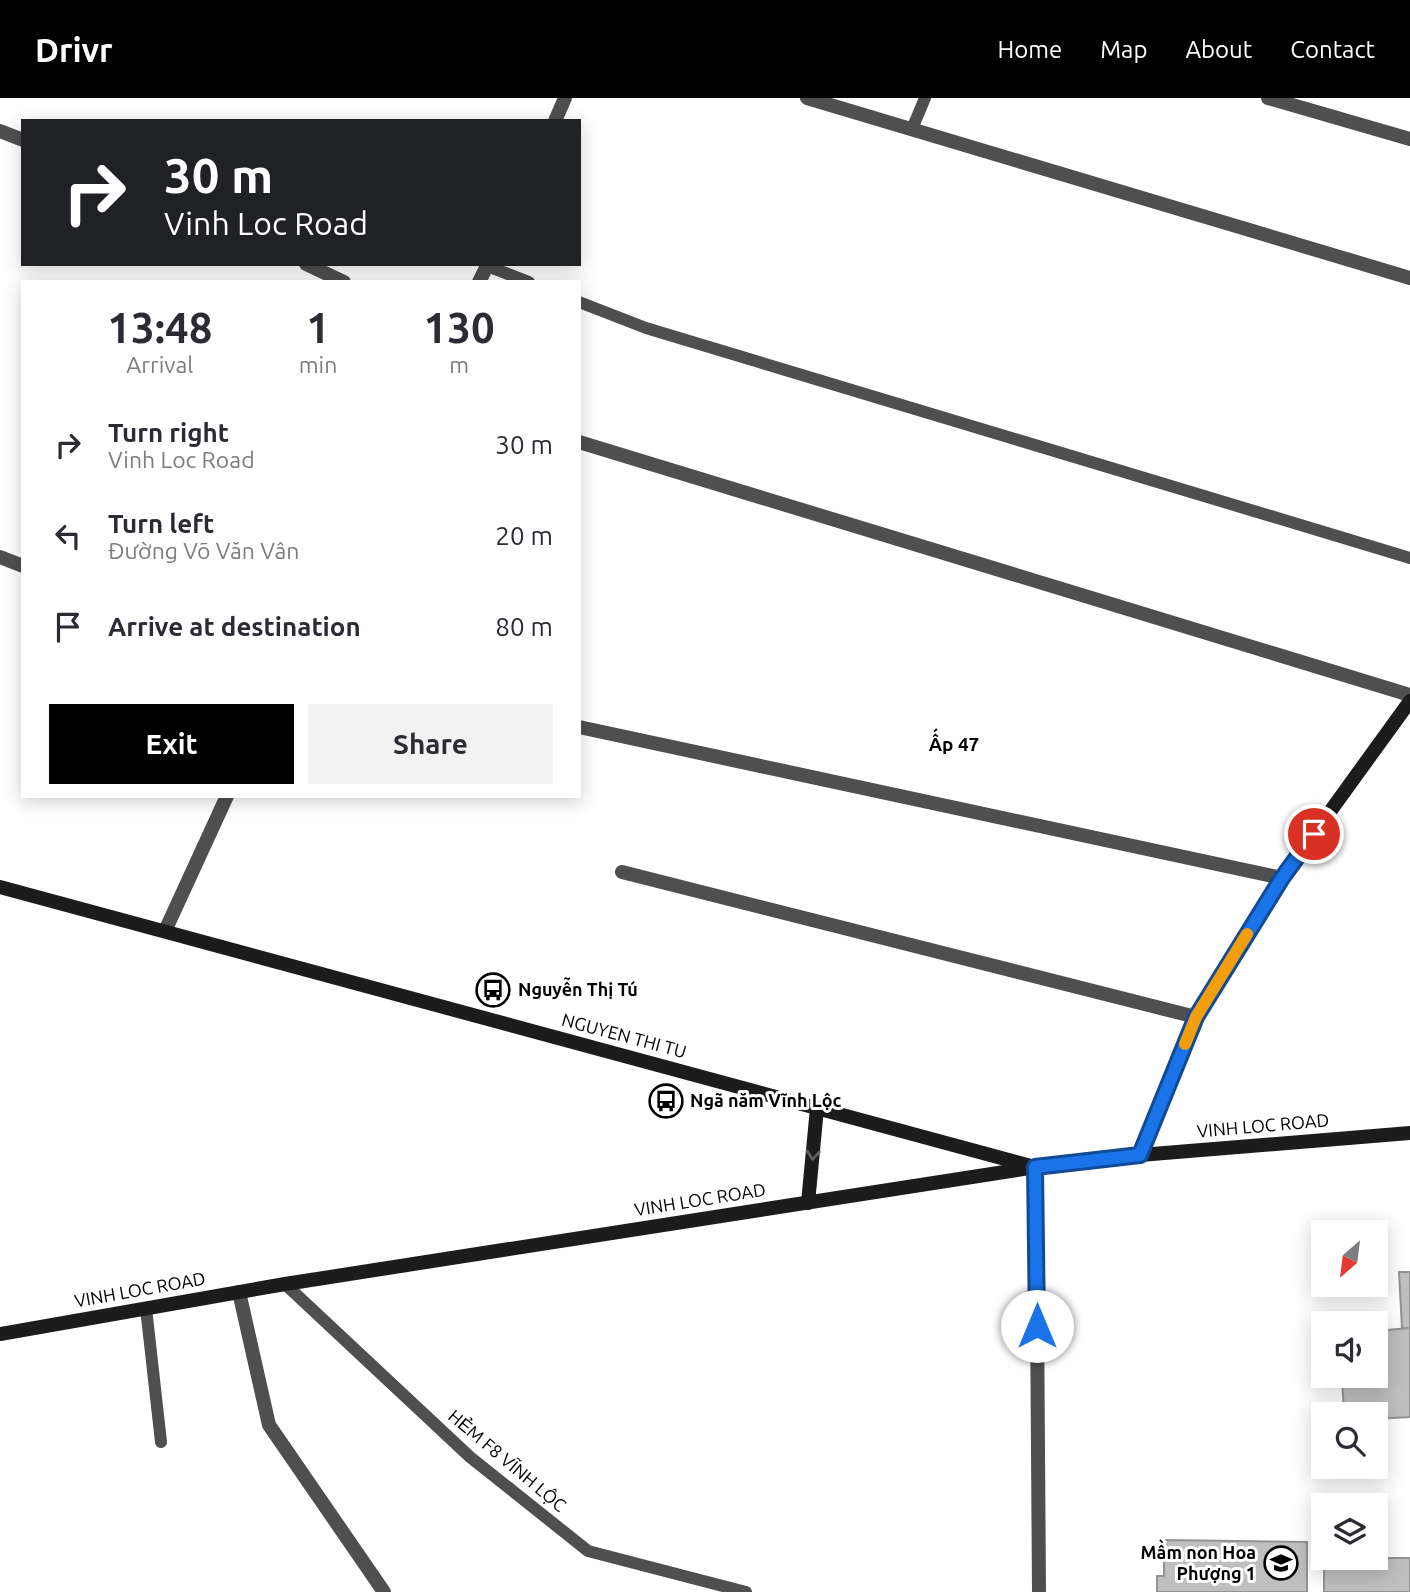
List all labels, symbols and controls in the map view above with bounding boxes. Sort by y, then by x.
text: Drivr [35,31,113,68]
text: Home [997,36,1062,63]
text: Map [1100,36,1147,63]
text: About [1185,36,1252,63]
text: Contact [1290,36,1375,63]
icon: right [49,147,140,238]
text: 30 m [164,147,273,202]
text: Vinh Loc Road [164,205,368,241]
text: 13:48 [107,304,212,351]
text: 1 [306,304,330,351]
text: 130 [424,304,495,351]
text: Arrival [126,352,193,377]
text: min [299,352,337,377]
text: m [449,352,469,377]
text: Turn right [108,418,229,447]
icon: right [49,426,87,464]
text: 30 m [495,430,553,459]
text: Vinh Loc Road [108,447,255,472]
text: Turn left [108,509,214,538]
icon: left [49,517,87,555]
text: 20 m [495,521,553,550]
text: Đường Võ Văn Vân [108,538,299,563]
icon: arrive [49,608,87,646]
text: Arrive at destination [108,612,361,641]
text: 80 m [495,612,553,641]
button: Exit [49,704,294,784]
button: Share [308,704,553,784]
district label: Ấp 47 [929,728,979,755]
pin [1284,804,1344,864]
icon: arrive [1295,815,1333,853]
bus stop icon: Nguyễn Thị Tú [474,971,512,1009]
place label: Nguyễn Thị Tú [518,977,638,999]
street label: NGUYEN THI TU [560,1009,689,1061]
bus stop icon: Ngã năm Vĩnh Lộc [647,1082,685,1120]
place label: Ngã năm Vĩnh Lộc [690,1090,842,1110]
street label: VINH LOC ROAD [1196,1109,1330,1141]
one-way arrow [805,1149,820,1161]
street label: VINH LOC ROAD [633,1179,767,1219]
north arrow [1311,1220,1388,1297]
map controls [1311,1220,1388,1570]
street label: VINH LOC ROAD [73,1268,207,1310]
position arrow [1000,1289,1074,1363]
button: sound [1311,1311,1388,1388]
button: search [1311,1402,1388,1479]
street label: HẺM F8 VĨNH LỘC [445,1404,571,1515]
button: layers [1311,1493,1388,1570]
place label: Mầm non Hoa Phượng 1 [1141,1539,1256,1583]
school or university icon: Mầm non Hoa Phượng 1 [1262,1544,1300,1582]

